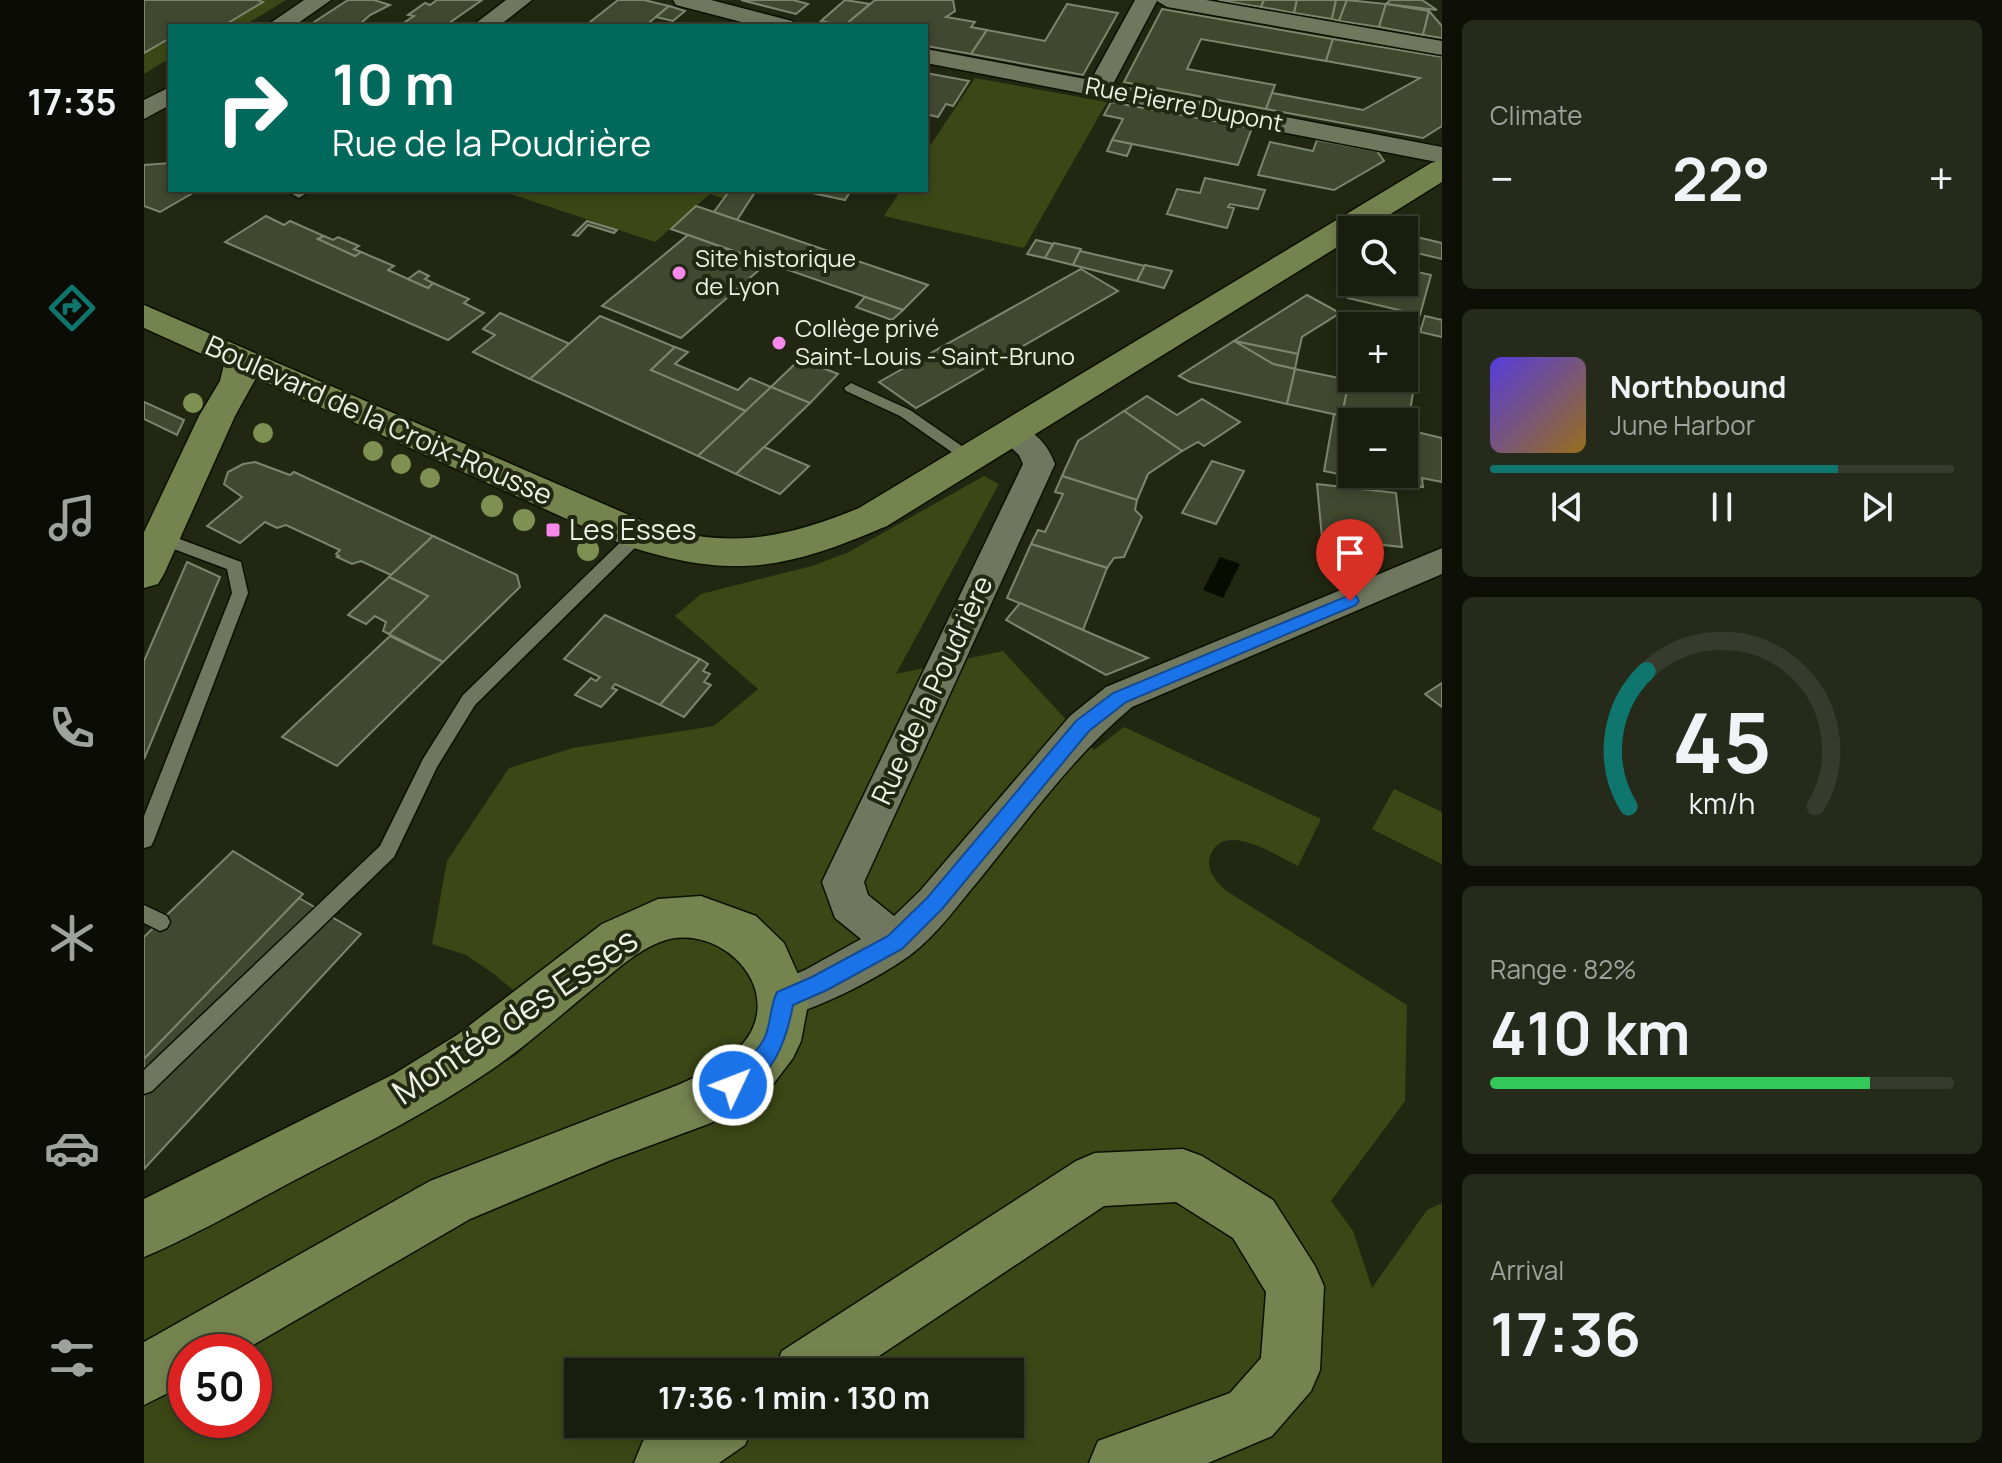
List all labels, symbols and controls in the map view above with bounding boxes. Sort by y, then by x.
text: 10 m [332,45,455,122]
icon: right [200,56,304,160]
street label: Rue Pierre Dupont [1083,68,1286,139]
text: 17:35 [27,77,117,126]
text: Climate [1490,97,1582,133]
text: Rue de la Poudrière [332,118,651,167]
text: 22° [1672,137,1770,219]
text: − [1490,148,1514,208]
text: + [1929,148,1954,208]
map controls [1338,216,1418,488]
button: search [1338,216,1418,296]
place label: Site historique de Lyon [695,241,856,302]
marker: Site historique de Lyon [670,264,688,282]
icon: directions [44,280,100,336]
place label: Collège privé Saint-Louis - Saint-Bruno [795,311,1075,372]
button: + [1338,312,1418,392]
street label: Boulevard de la Croix-Rousse [200,325,559,513]
marker: Collège privé Saint-Louis - Saint-Bruno [770,334,788,352]
text: Northbound [1610,366,1787,407]
text: June Harbor [1610,407,1755,443]
button: − [1338,408,1418,488]
icon: previous [1545,485,1589,529]
icon: pause [1700,485,1744,529]
icon: next [1855,485,1899,529]
icon: music [44,490,100,546]
place label: Les Esses [569,510,696,548]
pin [1316,519,1384,601]
marker: Les Esses [544,521,562,539]
icon: arrive [1328,531,1372,575]
street label: Rue de la Poudrière [861,569,1001,810]
text: 45 [1672,684,1772,798]
icon: phone [44,700,100,756]
text: km/h [1689,785,1755,824]
icon: climate [44,910,100,966]
street label: Montée des Esses [383,916,646,1114]
text: Range · 82% [1490,951,1637,987]
text: 410 km [1490,991,1691,1073]
position arrow [691,1043,775,1127]
icon: car [44,1120,100,1176]
text: Arrival [1490,1252,1564,1288]
text: 17:36 [1490,1292,1641,1374]
icon: filters [44,1330,100,1386]
speed limit sign: 50 [168,1334,272,1438]
text: 17:36 · 1 min · 130 m [658,1377,930,1418]

